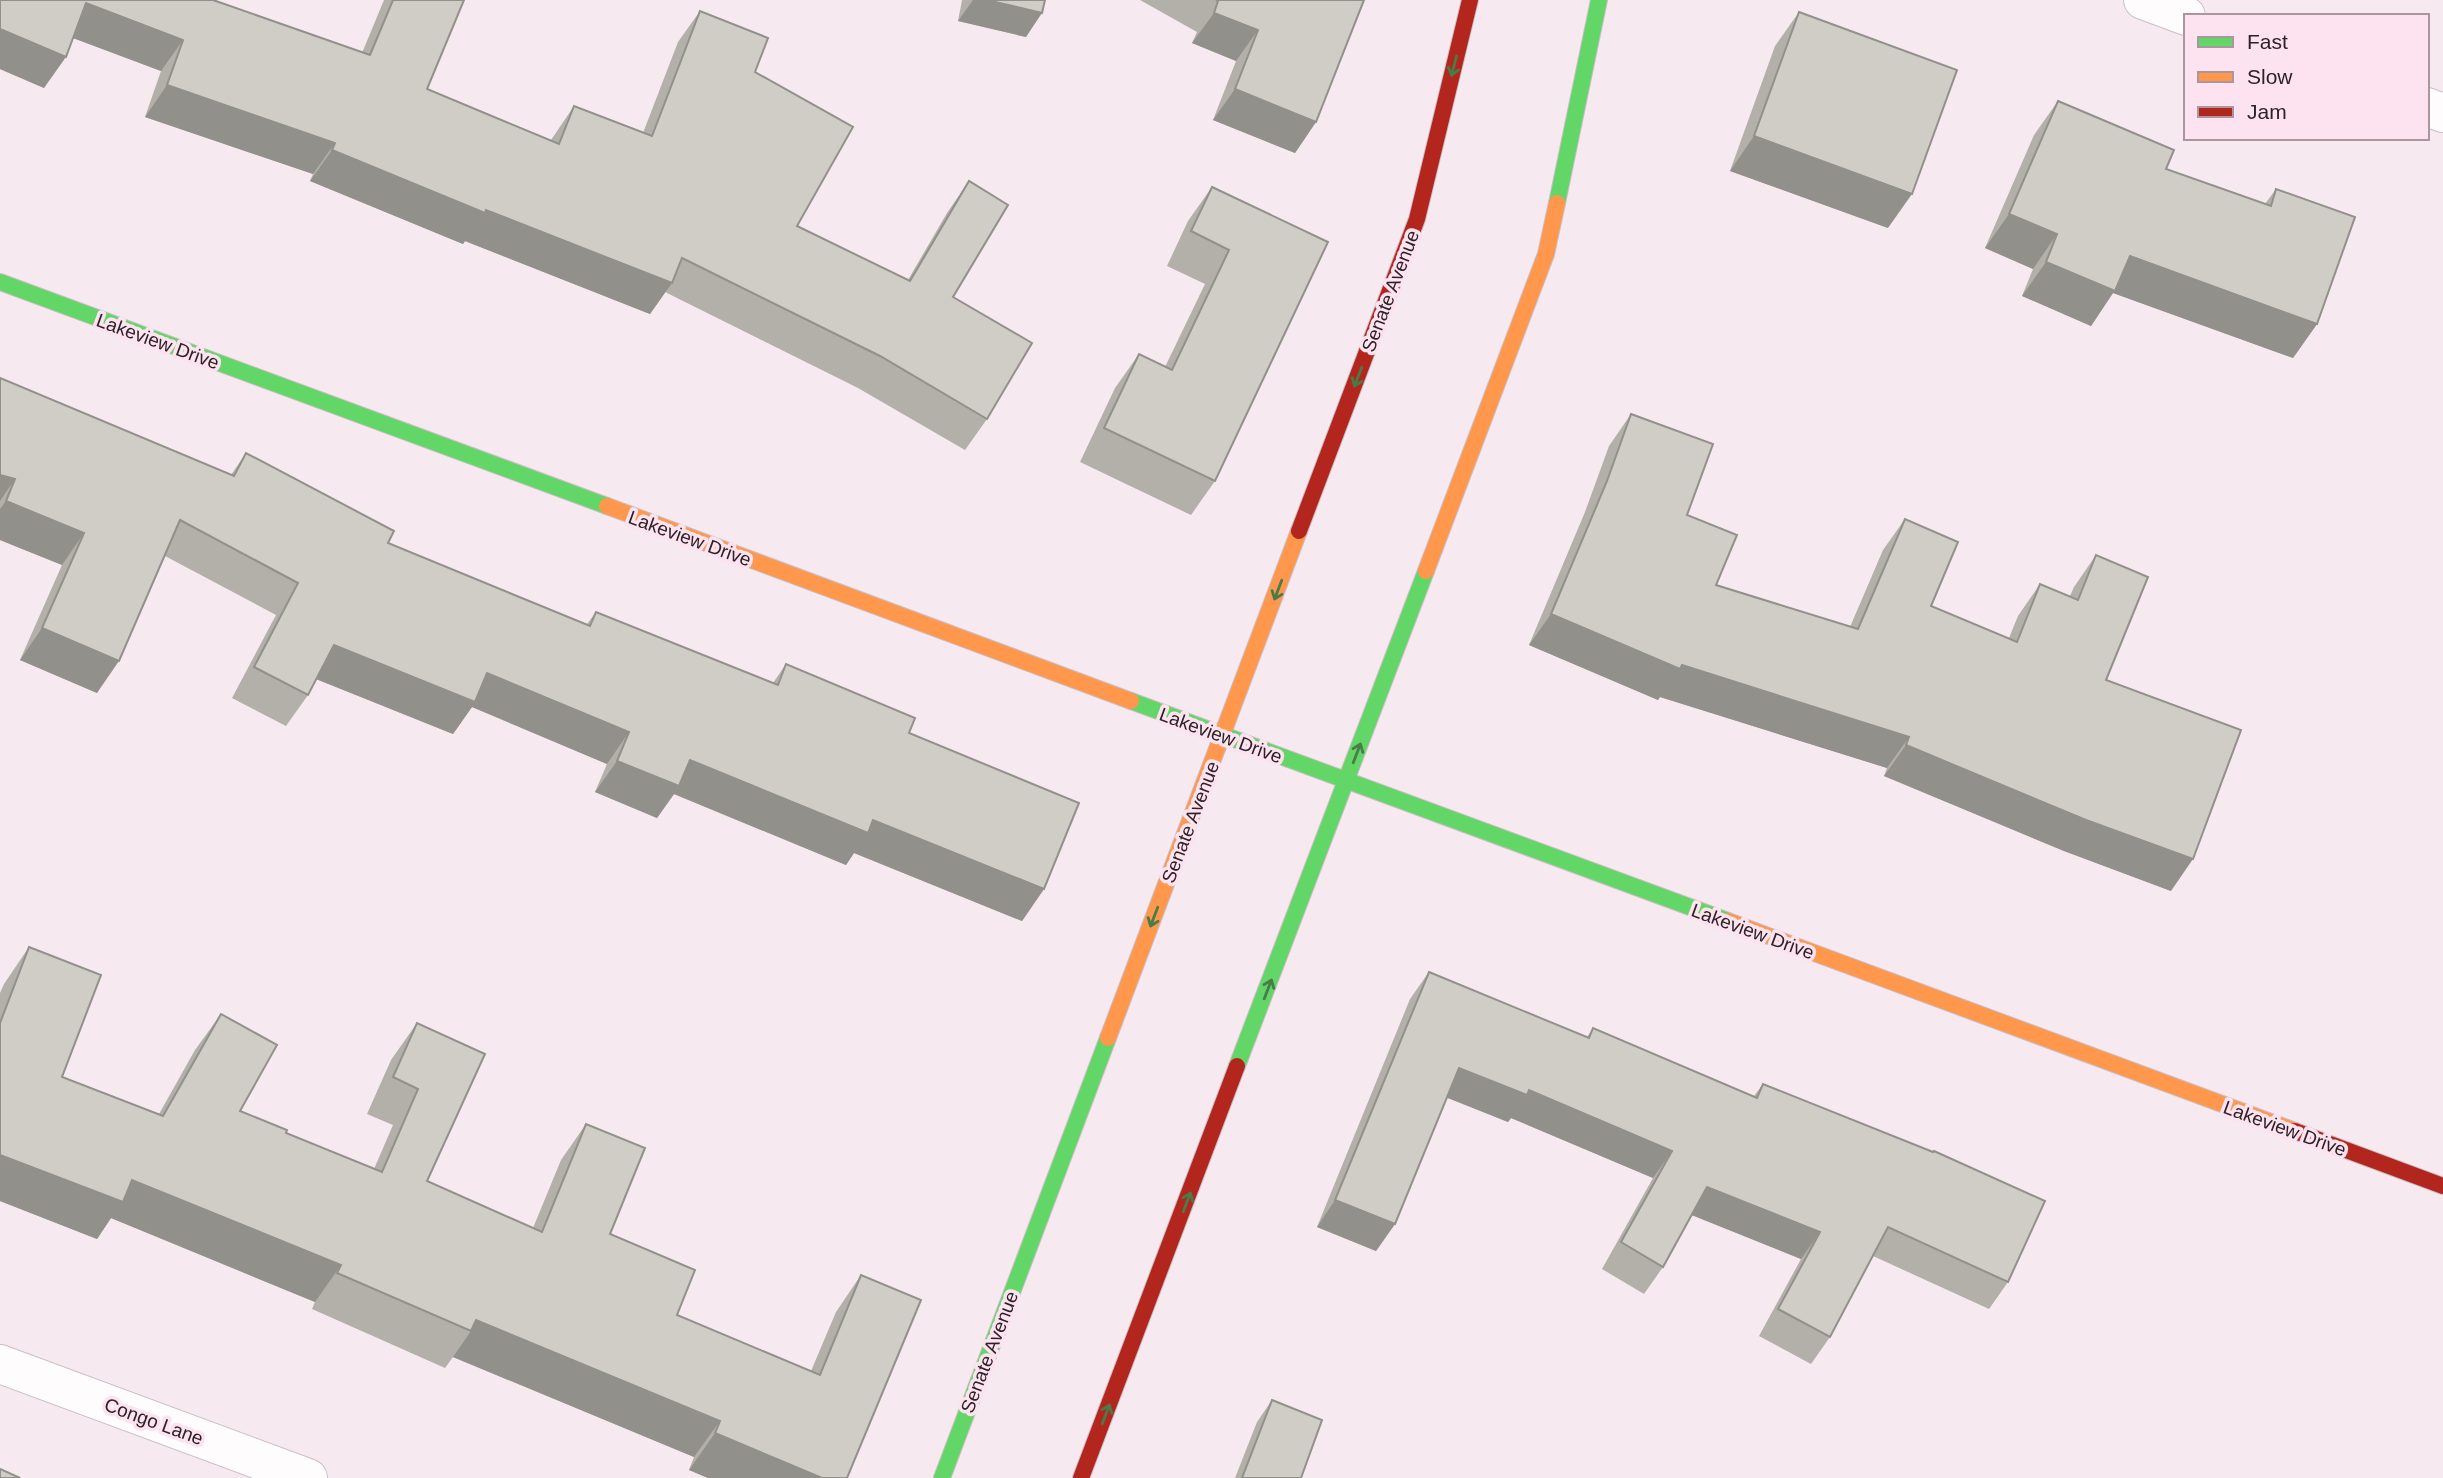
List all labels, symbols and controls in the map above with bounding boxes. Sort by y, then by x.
legend [2184,14,2429,140]
text: Fast [2247,30,2288,53]
one-way arrow [1447,54,1460,77]
text: Slow [2247,65,2293,88]
text: Jam [2247,100,2287,123]
street label: Senate Avenue [1358,227,1423,355]
street label: Lakeview Drive [94,310,222,373]
one-way arrow [1351,365,1363,387]
street label: Lakeview Drive [626,507,754,570]
one-way arrow [1270,578,1283,600]
street label: Lakeview Drive [1157,704,1285,767]
one-way arrow [1352,743,1365,765]
street label: Senate Avenue [1158,758,1223,886]
street label: Lakeview Drive [1689,900,1817,963]
one-way arrow [1147,906,1159,927]
one-way arrow [1262,979,1275,1000]
street label: Lakeview Drive [2221,1097,2349,1160]
one-way arrow [1181,1191,1194,1213]
street label: Senate Avenue [957,1288,1022,1416]
street label: Congo Lane [102,1394,206,1449]
one-way arrow [1100,1404,1113,1426]

